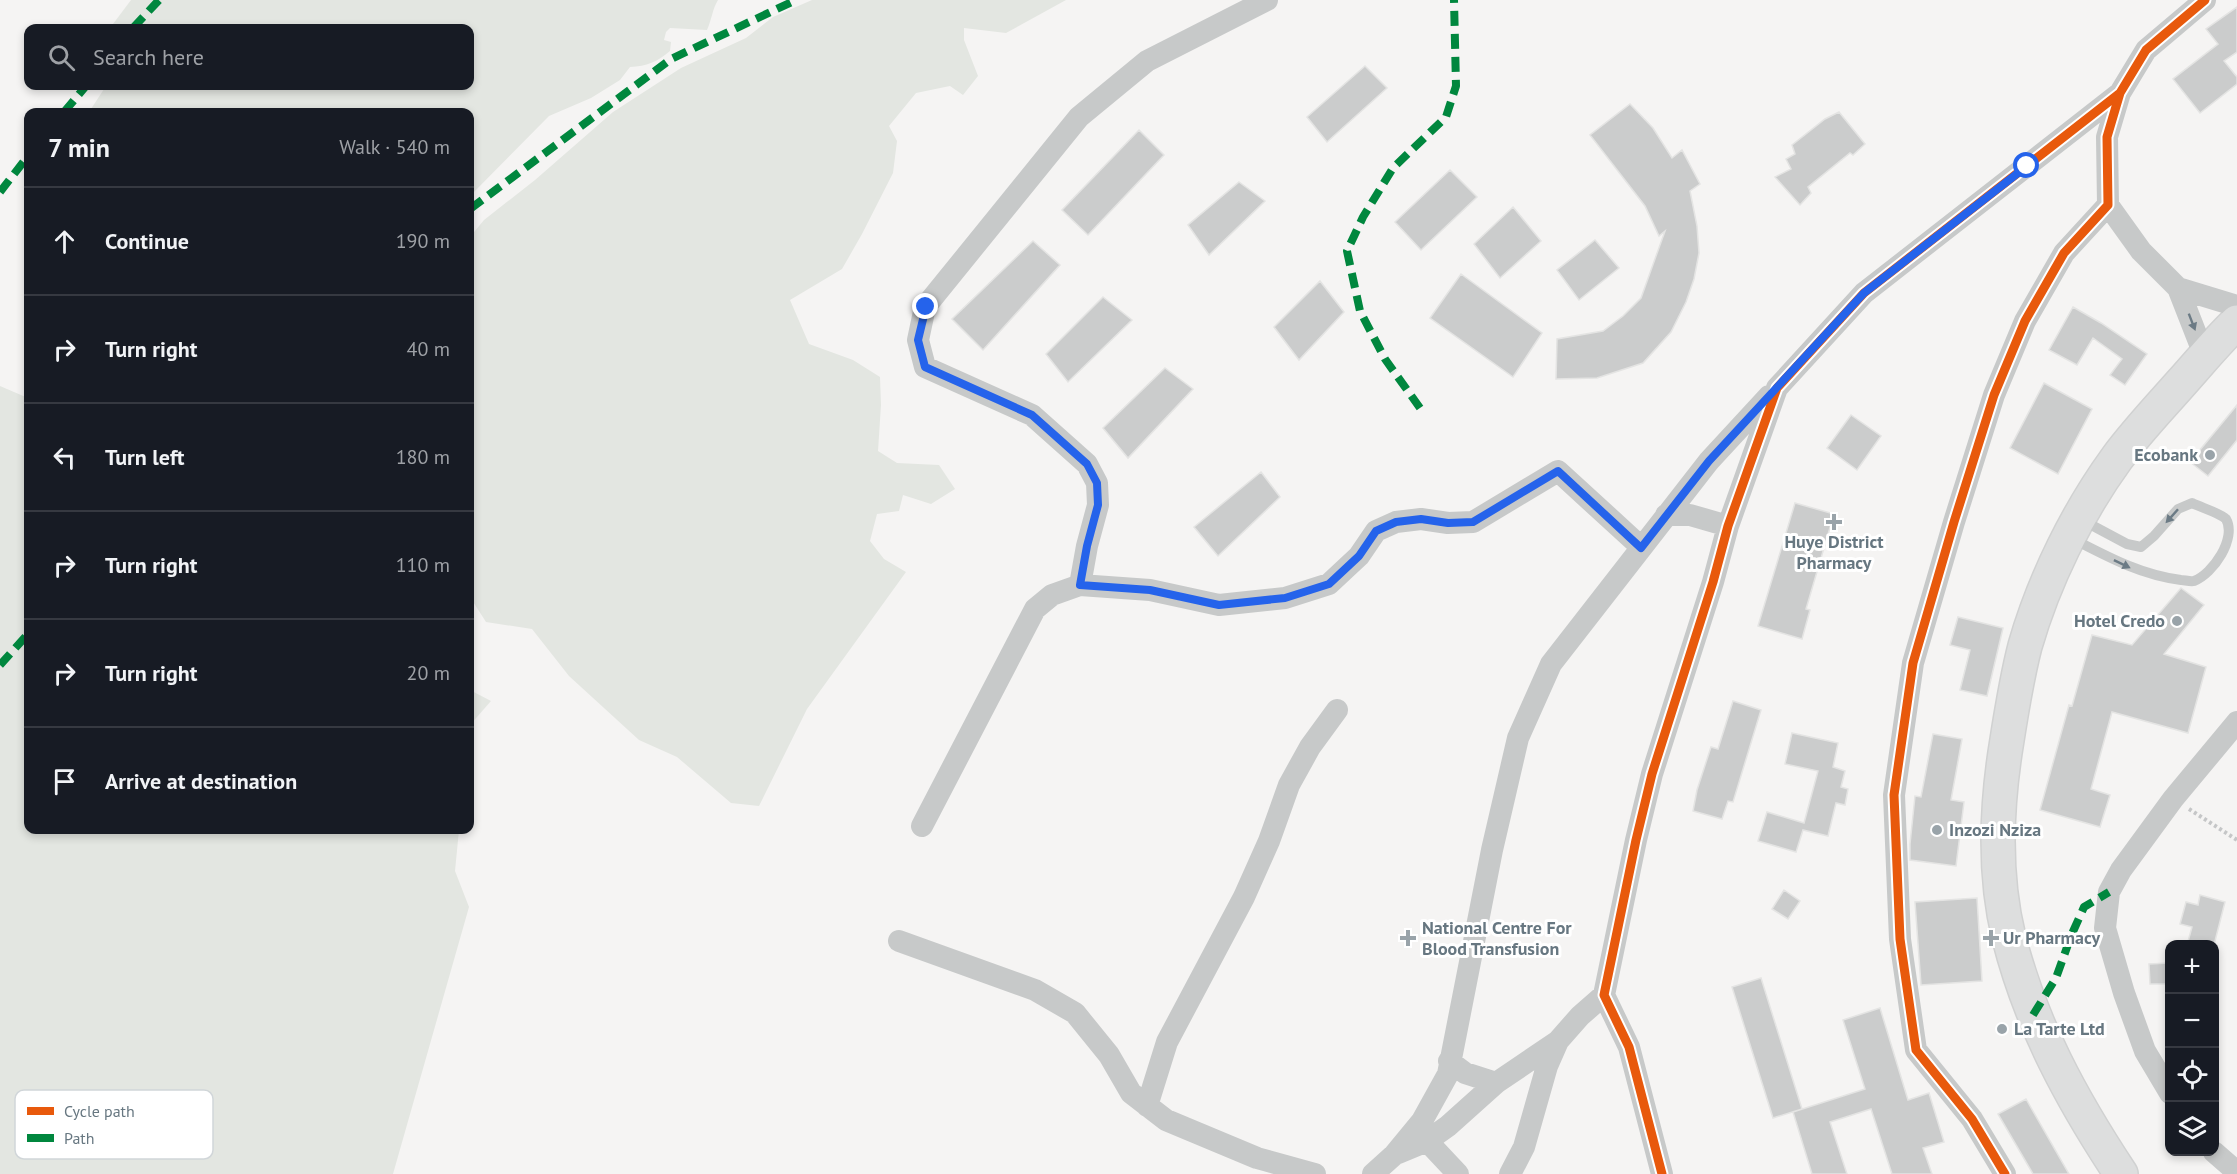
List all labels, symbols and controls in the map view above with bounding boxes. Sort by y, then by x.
search box [24,24,474,90]
icon: search [45,41,78,74]
text: Search here [93,43,204,71]
text: 7 min [48,131,110,164]
text: Walk · 540 m [339,134,450,160]
route start [2013,152,2039,178]
icon: ahead [48,225,81,258]
text: Continue [105,227,189,255]
text: 190 m [396,228,450,254]
route end [912,293,938,319]
one-way arrow [2187,314,2197,332]
icon: right [48,333,81,366]
text: Turn right [105,335,197,363]
text: 40 m [407,336,450,362]
icon: left [48,441,81,474]
text: Turn left [105,443,185,471]
place label: Ecobank [2134,443,2198,466]
text: 180 m [396,444,450,470]
marker: Ecobank [2203,448,2217,462]
one-way arrow [2166,508,2179,523]
marker: Huye District Pharmacy [1827,515,1841,529]
place label: Huye District Pharmacy [1784,530,1884,574]
icon: right [48,549,81,582]
text: Turn right [105,551,197,579]
text: 110 m [396,552,450,578]
one-way arrow [2114,559,2131,568]
place label: Hotel Credo [2074,609,2165,632]
marker: Hotel Credo [2170,614,2184,628]
icon: right [48,657,81,690]
text: Turn right [105,659,197,687]
text: 20 m [407,660,450,686]
icon: arrive [48,765,81,798]
text: Arrive at destination [105,767,297,795]
place label: Inzozi Nziza [1949,818,2041,841]
marker: Inzozi Nziza [1930,823,1944,837]
place label: National Centre For Blood Transfusion [1422,916,1572,960]
place label: Ur Pharmacy [2003,926,2100,949]
marker: National Centre For Blood Transfusion [1399,929,1417,947]
marker: Ur Pharmacy [1984,931,1998,945]
map controls [2165,940,2219,1156]
button: + [2165,940,2219,994]
button: − [2165,994,2219,1048]
place label: La Tarte Ltd [2014,1017,2105,1040]
marker: La Tarte Ltd [1995,1022,2009,1036]
button: locate [2165,1048,2219,1102]
legend [15,1090,213,1159]
text: Cycle path [64,1101,135,1121]
button: layers [2165,1102,2219,1156]
text: Path [64,1128,95,1148]

